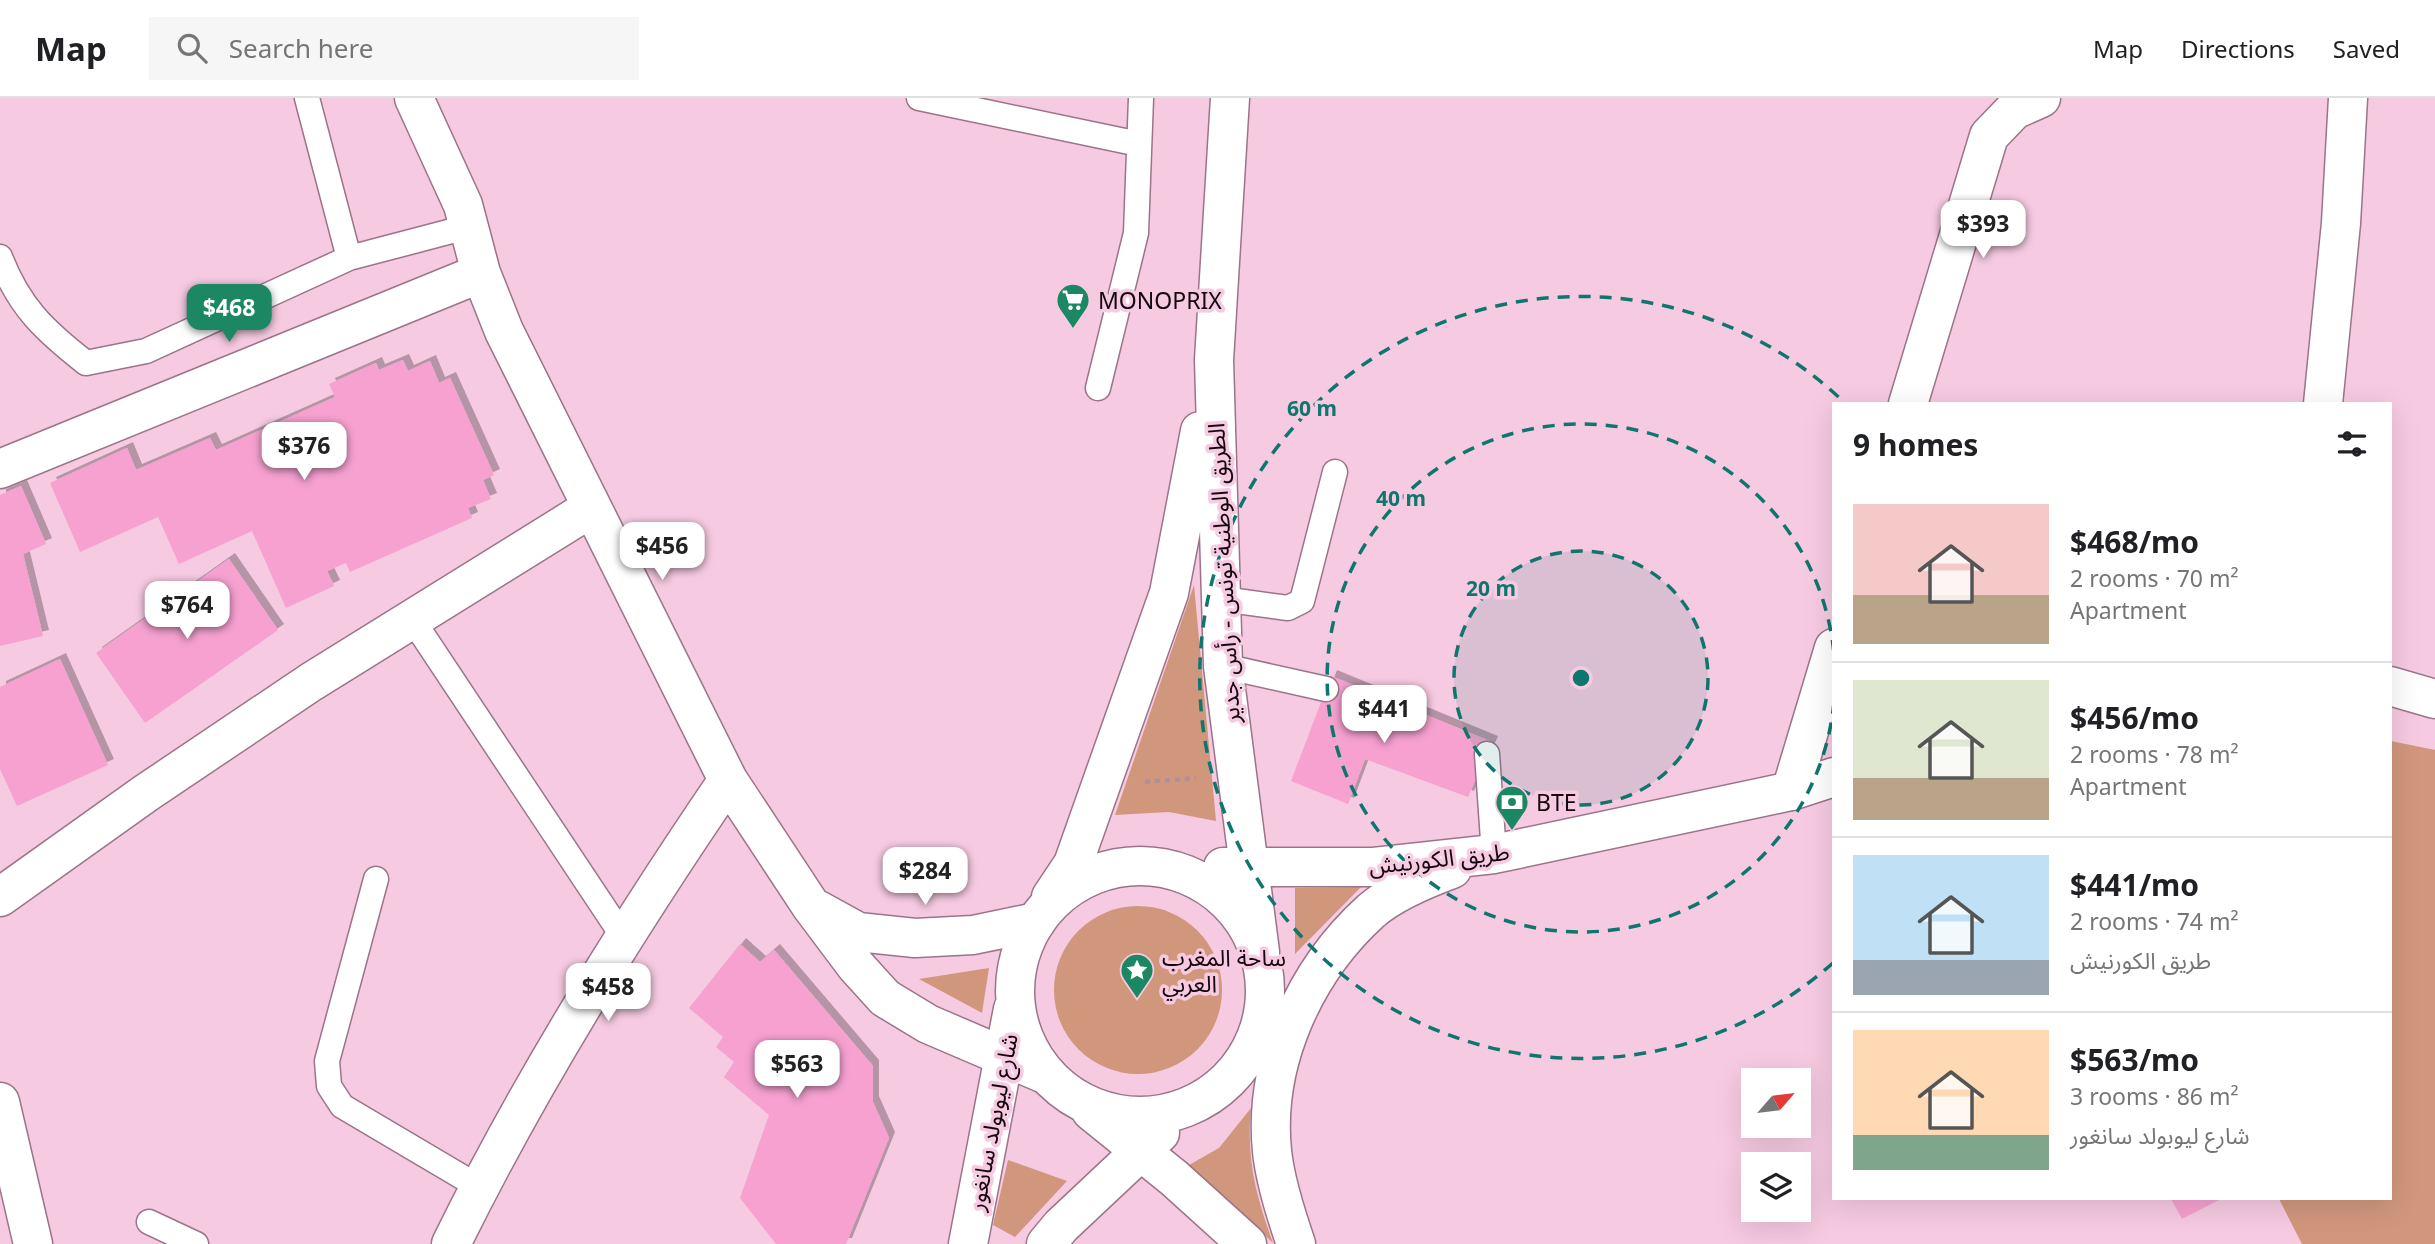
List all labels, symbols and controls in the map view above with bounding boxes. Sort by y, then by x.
search box [149,17,639,80]
text: Map [35,26,107,71]
icon: search [173,29,211,67]
text: Search here [229,30,373,66]
text: Map [2093,32,2143,65]
text: Directions [2181,32,2295,65]
text: Saved [2333,32,2400,65]
pin: $393 [1942,200,2024,260]
text: $393 [1957,207,2009,239]
supermarket icon: MONOPRIX [1054,281,1092,330]
place label: MONOPRIX [1098,284,1222,316]
pin: $468 [188,285,270,344]
text: $468 [203,291,255,323]
text: 60 m [1287,394,1337,422]
pin: $376 [263,422,345,482]
street label: الطريق الوطنية تونس - رأس جدير [1199,422,1247,725]
text: 9 homes [1853,424,1978,465]
icon: filters [2333,425,2371,463]
text: $376 [278,429,330,461]
text: 40 m [1376,484,1426,512]
text: $468/mo [2070,521,2199,562]
pin: $456 [621,522,703,582]
text: $456 [636,529,688,561]
icon: home [1909,532,1993,616]
text: 2 rooms · 70 m² [2070,562,2239,594]
text: 20 m [1466,574,1516,602]
pin: $764 [146,582,228,641]
text: $764 [161,588,213,620]
text: Apartment [2070,594,2187,626]
centre of rings [1569,666,1593,690]
pin: $441 [1343,686,1425,745]
text: $441 [1358,692,1410,724]
text: $456/mo [2070,697,2199,738]
icon: home [1909,708,1993,792]
text: 2 rooms · 78 m² [2070,738,2239,770]
text: Apartment [2070,770,2187,802]
bank icon: BTE [1493,783,1531,832]
place label: BTE [1536,786,1577,818]
street label: طريق الكورنيش [1367,835,1511,881]
pin: $284 [884,848,966,907]
text: $284 [899,854,951,886]
text: $441/mo [2070,864,2199,905]
icon: home [1909,883,1993,967]
text: 2 rooms · 74 m² [2070,905,2239,937]
place label: ساحة المغرب العربي [1162,941,1286,1001]
text: طريق الكورنيش [2070,944,2211,976]
place icon: ساحة المغرب العربي [1118,951,1156,1000]
pin: $458 [567,964,649,1023]
text: $458 [582,970,634,1002]
street label: شارع ليوبولد سانغور [959,1031,1027,1215]
text: $563/mo [2070,1039,2199,1080]
pin: $563 [756,1040,838,1100]
text: $563 [771,1047,823,1079]
icon: home [1909,1058,1993,1142]
north arrow [1741,1068,1811,1138]
map controls [1741,1068,1811,1222]
text: 3 rooms · 86 m² [2070,1080,2239,1112]
text: شارع ليوبولد سانغور [2070,1119,2250,1151]
button: layers [1741,1152,1811,1222]

